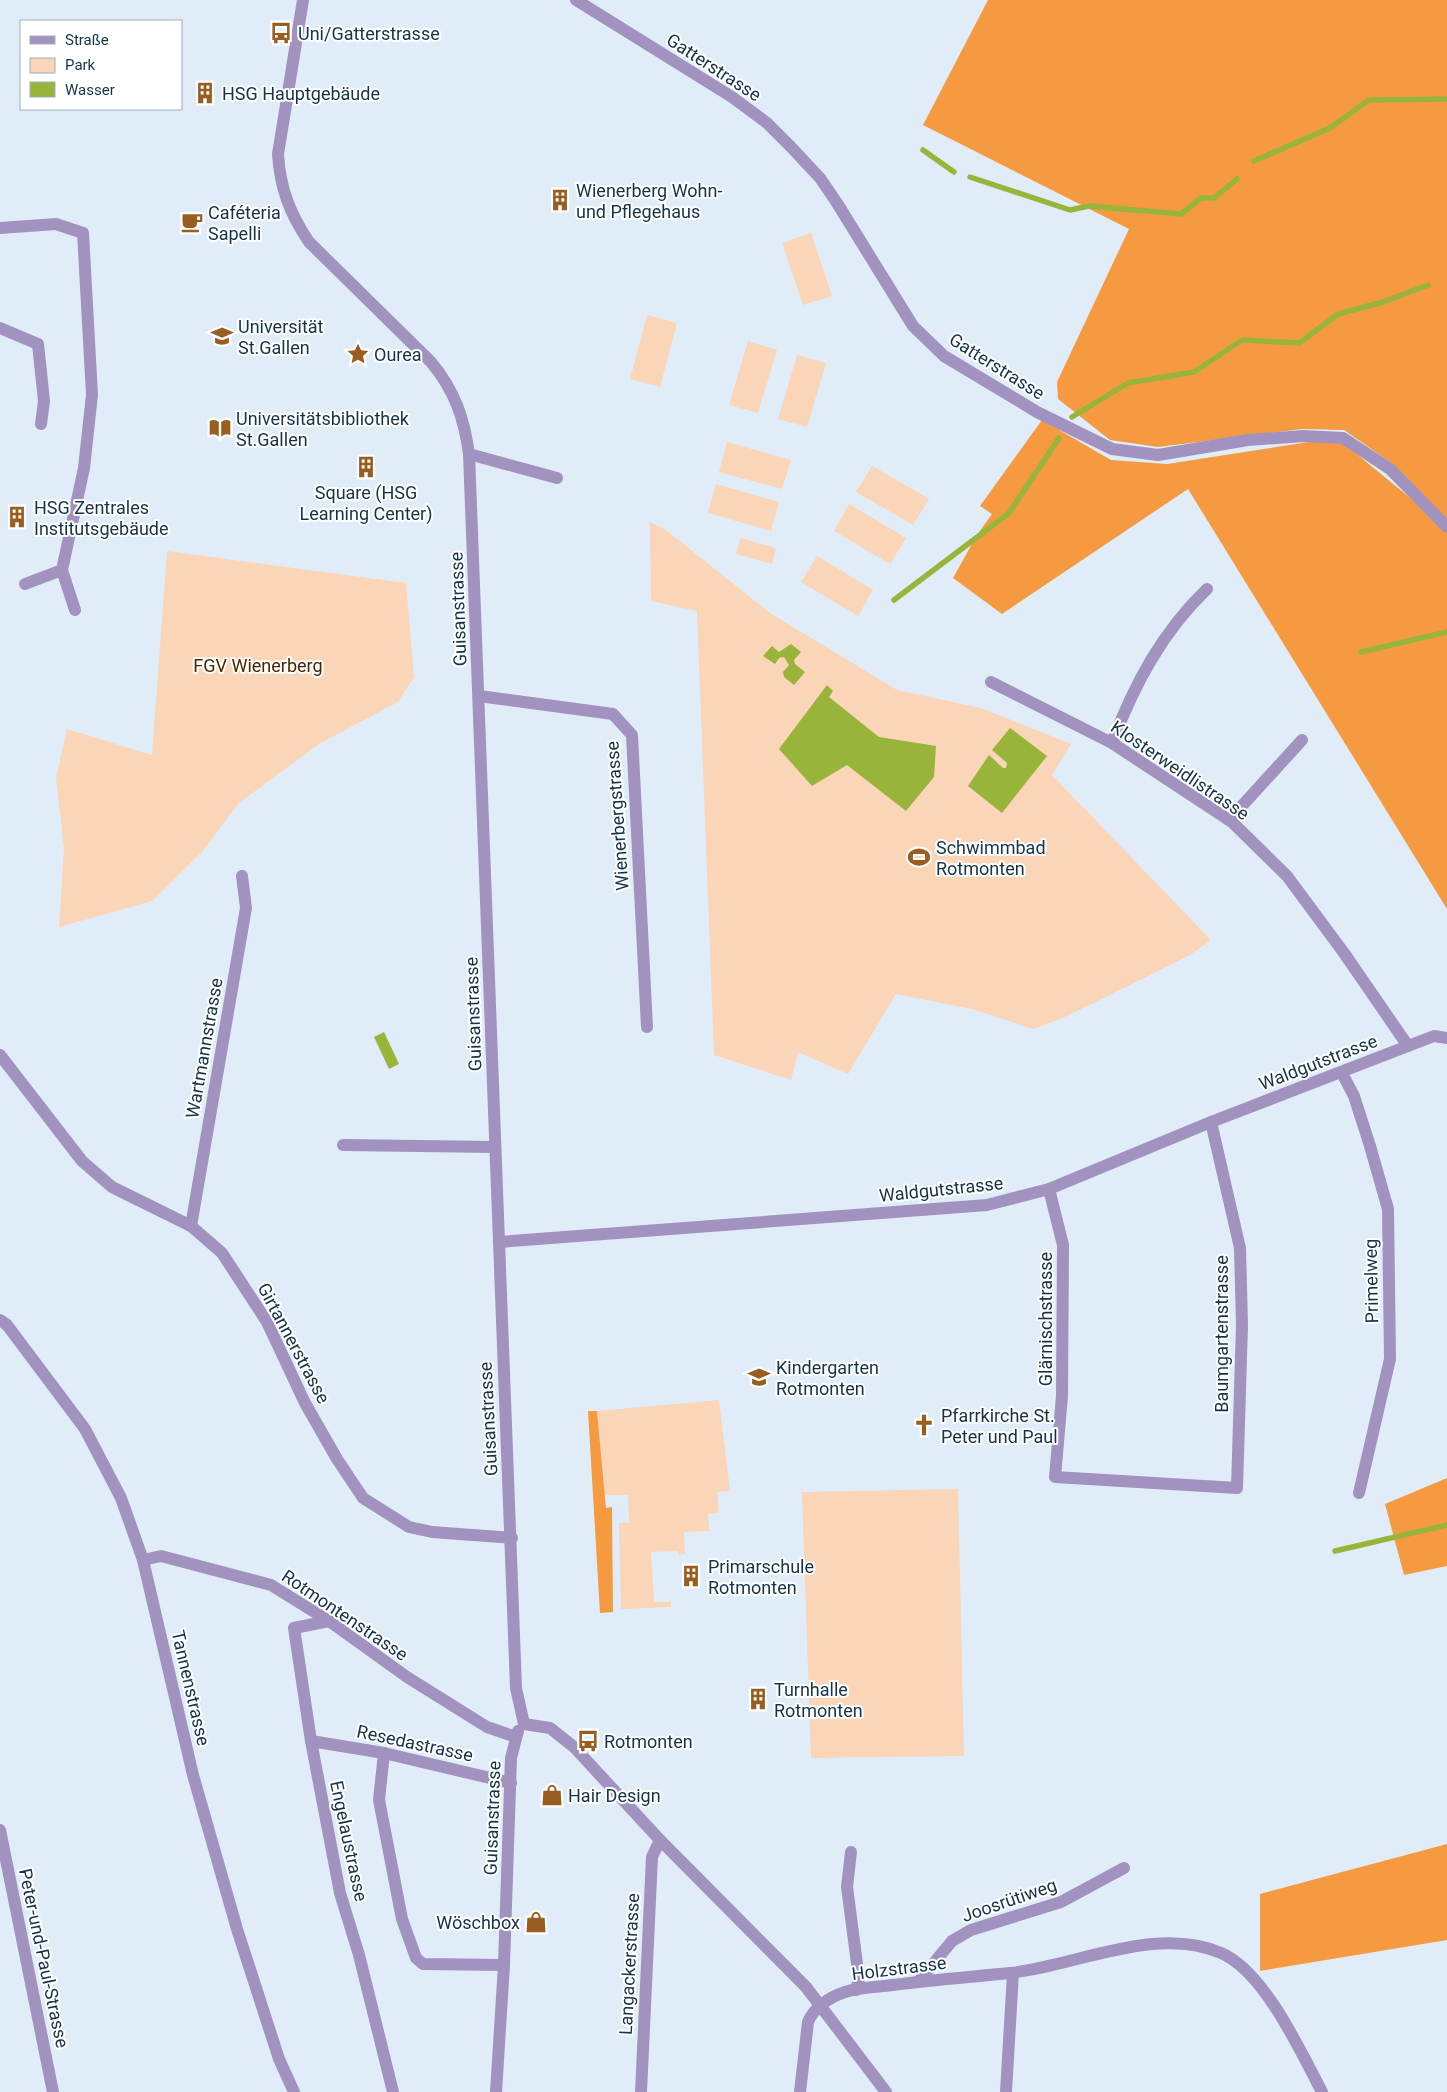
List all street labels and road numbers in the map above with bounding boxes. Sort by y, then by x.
street label: Gatterstrasse [663,29,765,105]
street label: Gatterstrasse [946,328,1048,404]
street label: Guisanstrasse [446,551,470,667]
street label: Klosterweidlistrasse [1107,716,1253,824]
street label: Wienerbergstrasse [601,740,633,892]
street label: Guisanstrasse [461,956,485,1072]
street label: Wartmannstrasse [181,976,227,1120]
street label: Waldgutstrasse [1256,1030,1380,1094]
street label: Waldgutstrasse [878,1172,1004,1206]
street label: Primelweg [1360,1238,1382,1324]
street label: Glärnischstrasse [1035,1252,1056,1386]
street label: Baumgartenstrasse [1211,1255,1232,1413]
street label: Girtannerstrasse [253,1279,335,1407]
street label: Guisanstrasse [475,1361,501,1477]
street label: Rotmontenstrasse [278,1565,412,1665]
street label: Tannenstrasse [168,1628,214,1748]
street label: Resedastrasse [355,1720,475,1766]
street label: Guisanstrasse [480,1760,504,1876]
street label: Engelaustrasse [326,1779,372,1903]
street label: Peter-und-Paul-Strasse [15,1866,73,2050]
street label: Joosrütiweg [959,1874,1059,1926]
street label: Langackerstrasse [615,1892,643,2036]
street label: Holzstrasse [850,1952,948,1984]

